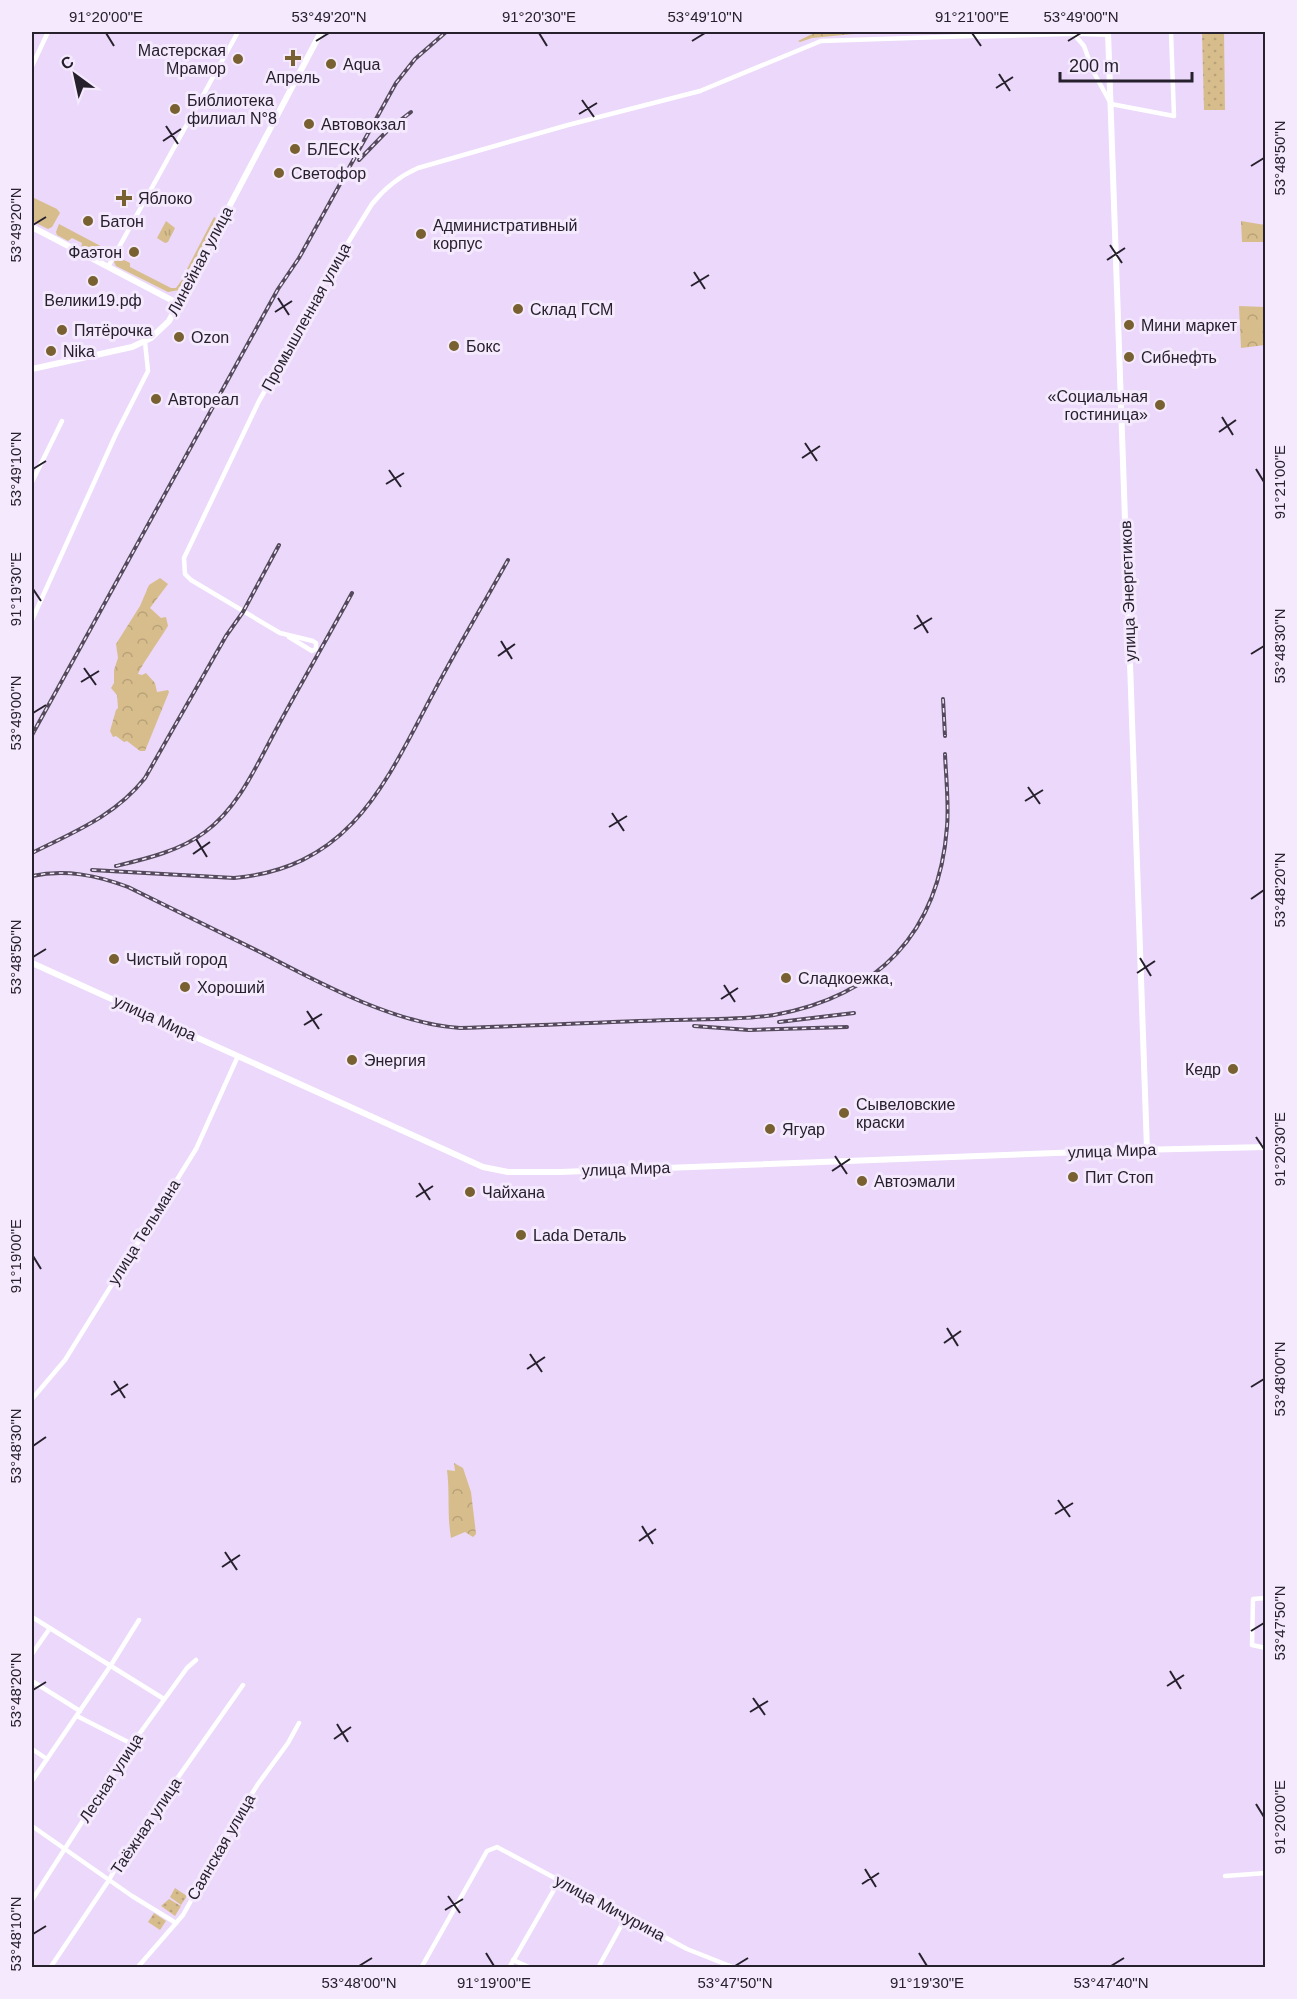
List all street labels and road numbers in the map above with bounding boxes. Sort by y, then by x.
street label: Линейная улица [164,204,236,318]
street label: Промышленная улица [258,240,354,394]
street label: улица Энергетиков [1117,520,1139,662]
street label: улица Мира [111,992,199,1044]
street label: улица Мира [1067,1141,1157,1161]
street label: улица Мира [581,1159,671,1179]
street label: улица Тельмана [105,1176,183,1288]
street label: Лесная улица [76,1730,146,1825]
street label: Таёжная улица [108,1775,185,1877]
street label: Саянская улица [184,1791,258,1903]
street label: улица Мичурина [552,1872,668,1944]

